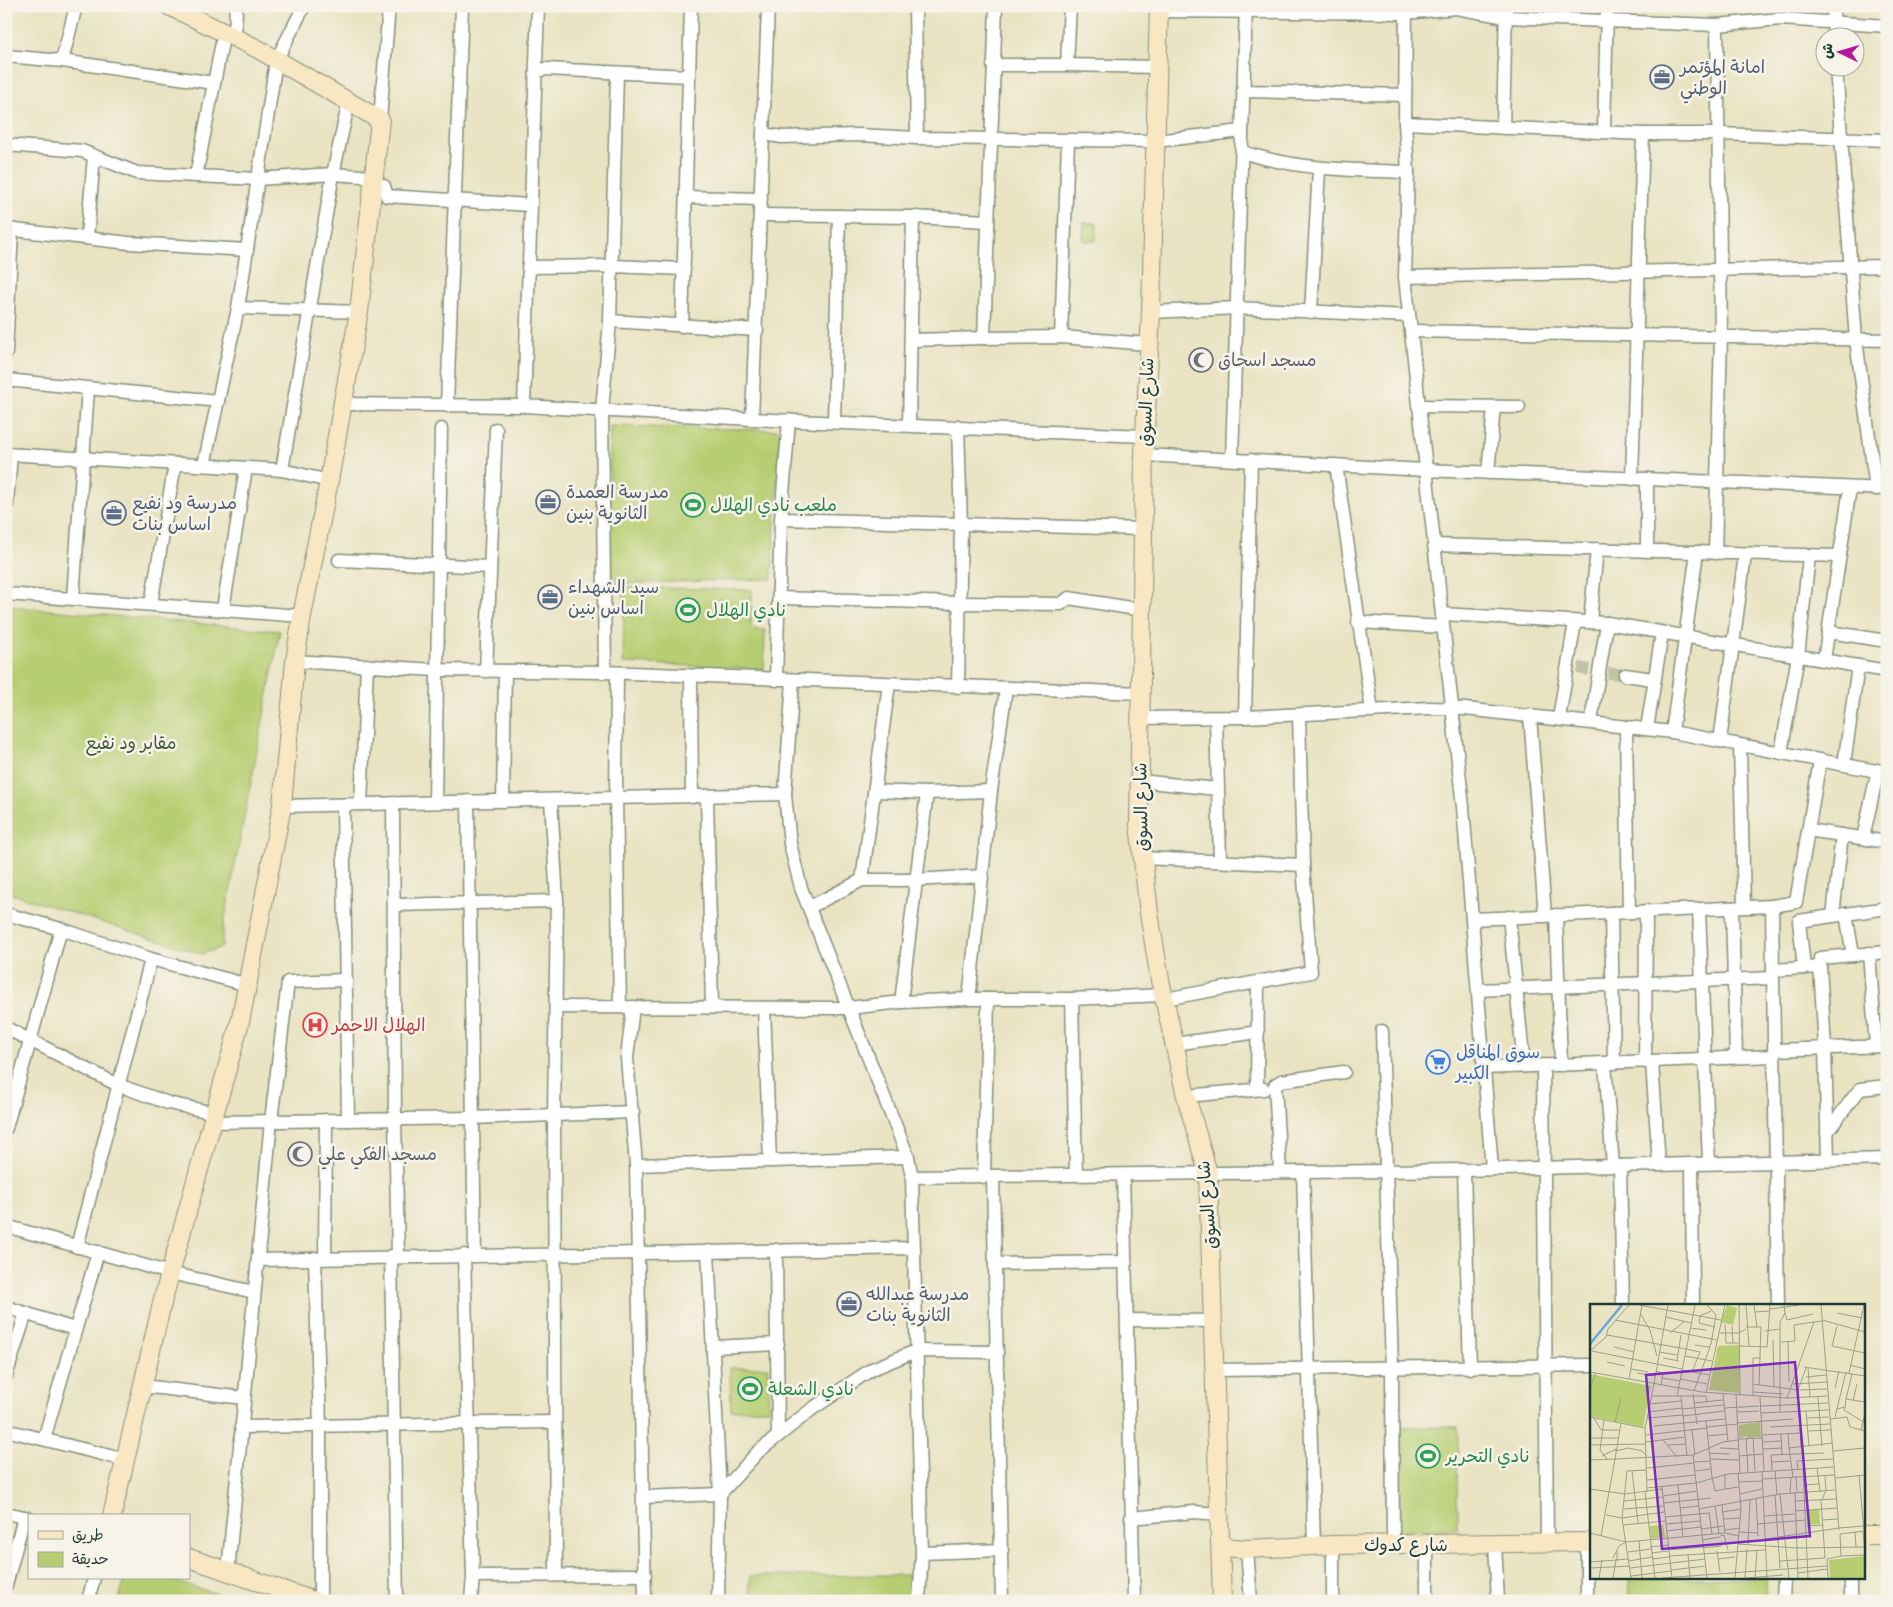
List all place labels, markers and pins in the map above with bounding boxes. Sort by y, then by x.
place label: امانة المؤتمر الوطني [1678,55,1765,104]
office icon: امانة المؤتمر الوطني [1649,64,1675,90]
mosque icon: مسجد اسحاق [1188,347,1214,373]
place label: مسجد اسحاق [1218,348,1317,371]
place label: مدرسة العمدة الثانوية بنين [566,480,669,525]
office icon: مدرسة العمدة الثانوية بنين [535,489,561,515]
place label: مدرسة ود نفيع اساس بنات [132,491,237,535]
sports icon: ملعب نادي الهلال [680,492,706,518]
place label: ملعب نادي الهلال [710,493,837,518]
office icon: مدرسة ود نفيع اساس بنات [101,500,127,526]
place label: سيد الشهداء اساس بنين [568,575,659,619]
office icon: سيد الشهداء اساس بنين [537,584,563,610]
sports icon: نادي الهلال [675,597,701,623]
place label: نادي الهلال [706,598,786,623]
hospital icon: الهلال الاحمر [302,1012,328,1038]
place label: الهلال الاحمر [330,1013,425,1036]
place label: سوق المناقل الكبير [1454,1040,1540,1084]
supermarket icon: سوق المناقل الكبير [1425,1049,1451,1075]
mosque icon: مسجد الفكي علي [287,1141,313,1167]
place label: مسجد الفكي علي [318,1142,437,1170]
place label: مدرسة عبدالله الثانوية بنات [866,1282,969,1327]
office icon: مدرسة عبدالله الثانوية بنات [836,1291,862,1317]
sports icon: نادي الشعلة [737,1376,763,1402]
place label: نادي الشعلة [768,1377,854,1402]
sports icon: نادي التحرير [1415,1443,1441,1469]
place label: نادي التحرير [1444,1444,1529,1469]

